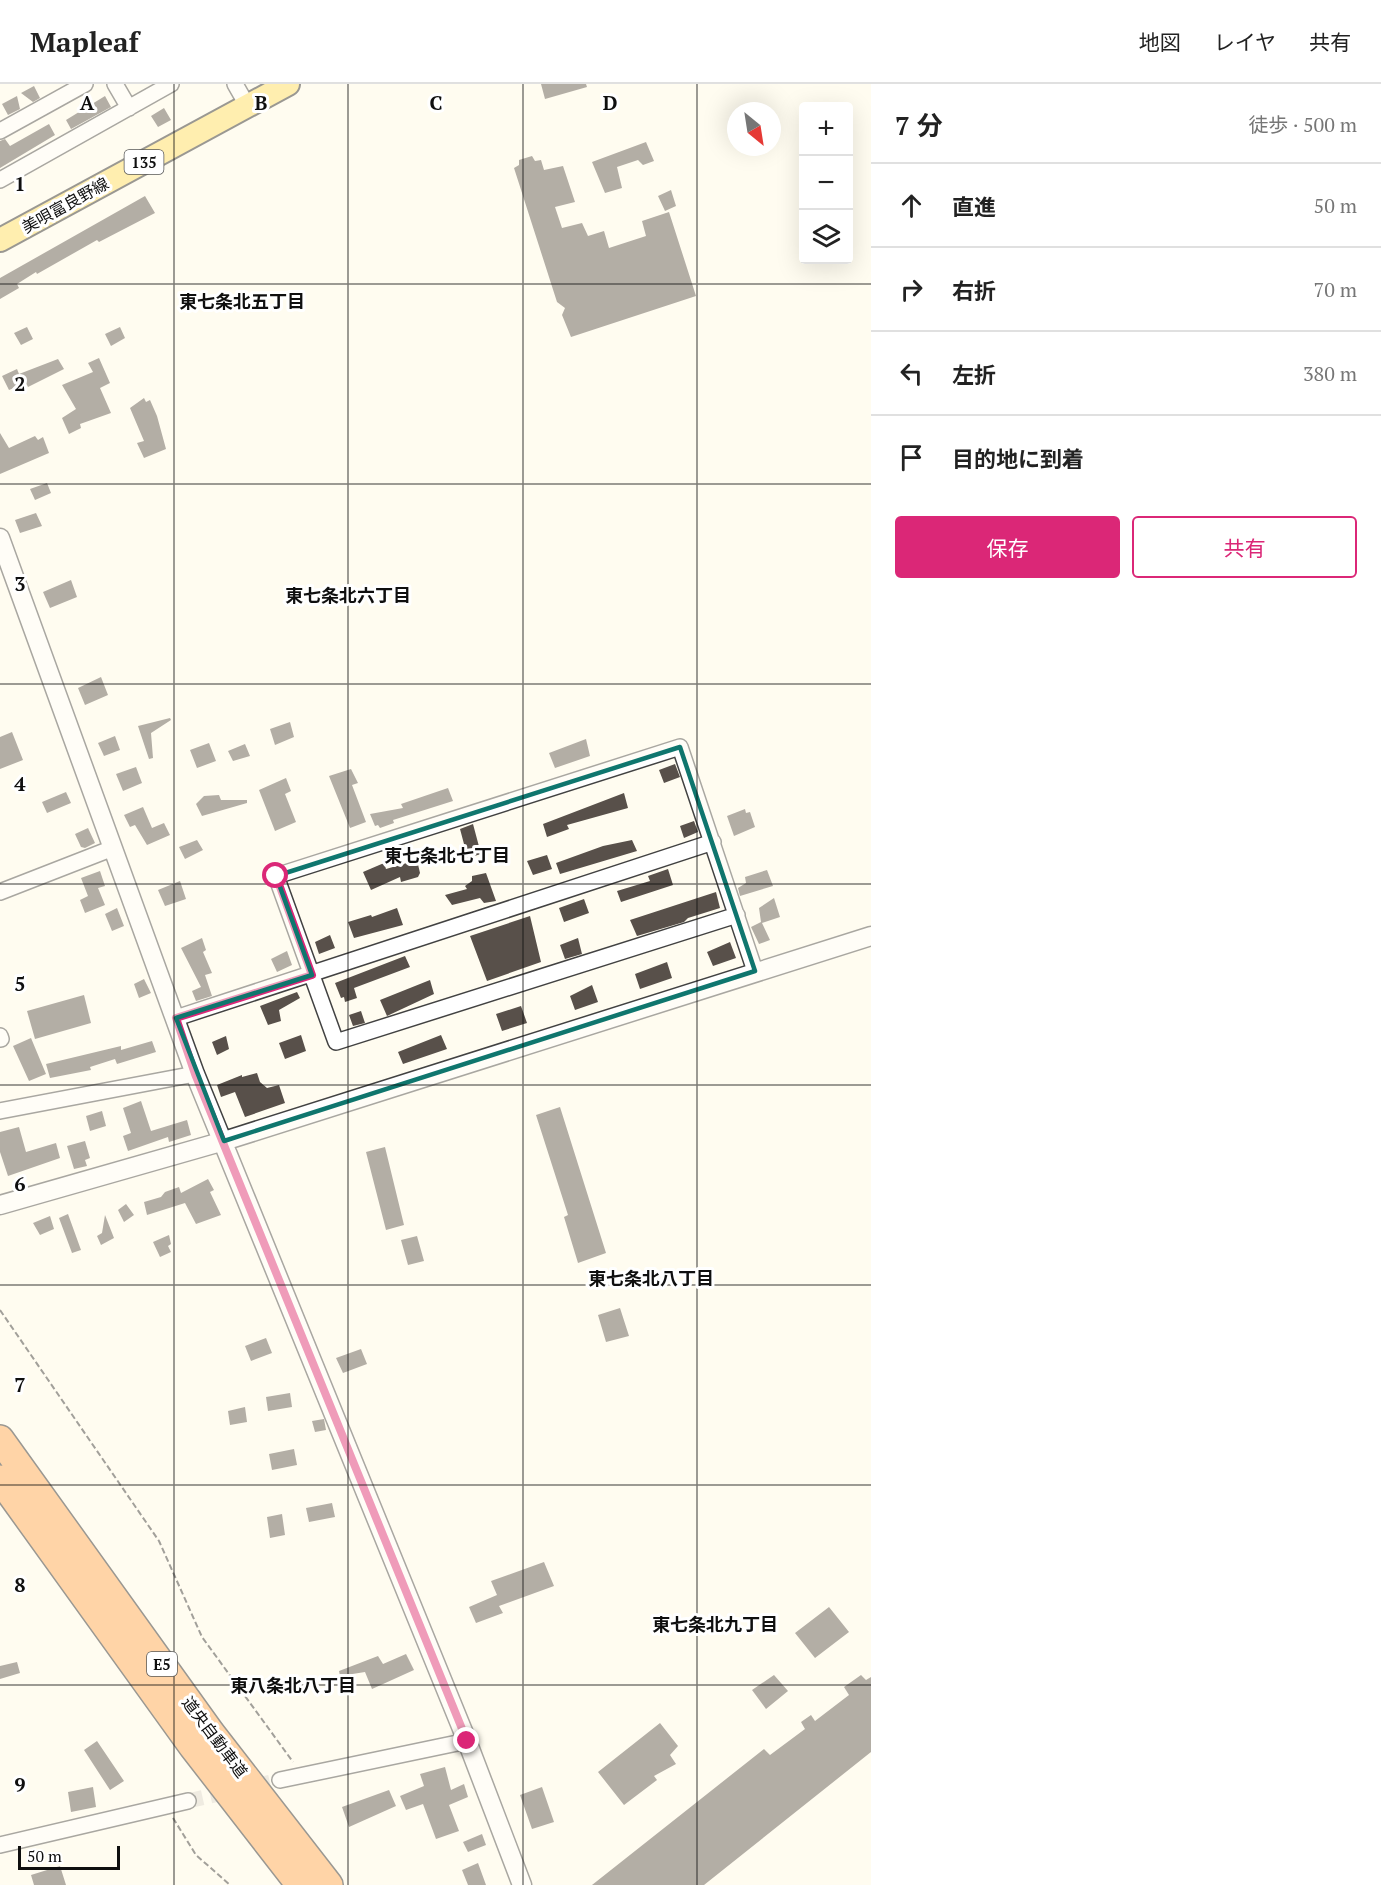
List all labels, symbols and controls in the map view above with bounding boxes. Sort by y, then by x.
text: Mapleaf [30,23,139,60]
text: 地図 [1139,28,1181,56]
text: レイヤ [1214,28,1276,56]
text: 共有 [1309,28,1351,56]
text: A [80,89,95,116]
text: B [255,89,268,116]
text: C [429,89,443,116]
text: D [603,89,617,116]
north arrow [727,102,781,156]
map controls [799,102,853,264]
button: + [799,102,853,156]
text: 7 分 [895,108,943,142]
text: 徒歩 · 500 m [1248,111,1357,138]
road number: 135 [124,150,164,174]
button: − [799,156,853,210]
text: 1 [14,170,26,197]
street label: 美唄富良野線 [18,172,112,238]
icon: ahead [895,189,928,222]
text: 直進 [952,192,996,221]
text: 50 m [1314,192,1357,219]
button: layers [799,210,853,264]
icon: right [895,273,928,306]
text: 右折 [952,276,996,305]
text: 70 m [1314,276,1357,303]
district label: 東七条北五丁目 [179,289,305,313]
icon: left [895,357,928,390]
text: 左折 [952,360,996,389]
text: 380 m [1303,360,1357,387]
text: 2 [14,370,26,397]
icon: arrive [895,441,928,474]
text: 目的地に到着 [952,444,1084,473]
button: 保存 [895,516,1120,578]
button: 共有 [1132,516,1357,578]
text: 3 [14,570,26,597]
district label: 東七条北六丁目 [285,583,411,607]
text: 4 [14,770,26,797]
district label: 東七条北七丁目 [384,843,510,867]
route start [262,862,288,888]
text: 5 [14,970,26,997]
text: 6 [14,1170,26,1197]
district label: 東七条北八丁目 [588,1266,714,1290]
text: 7 [14,1371,26,1398]
text: 8 [14,1571,26,1598]
district label: 東七条北九丁目 [652,1612,778,1636]
road number: E5 [147,1652,177,1676]
district label: 東八条北八丁目 [230,1673,356,1697]
street label: 道央自動車道 [177,1692,253,1782]
route end [453,1727,479,1753]
text: 9 [14,1771,26,1798]
scale bar [18,1843,120,1870]
text: 50 m [27,1845,62,1867]

